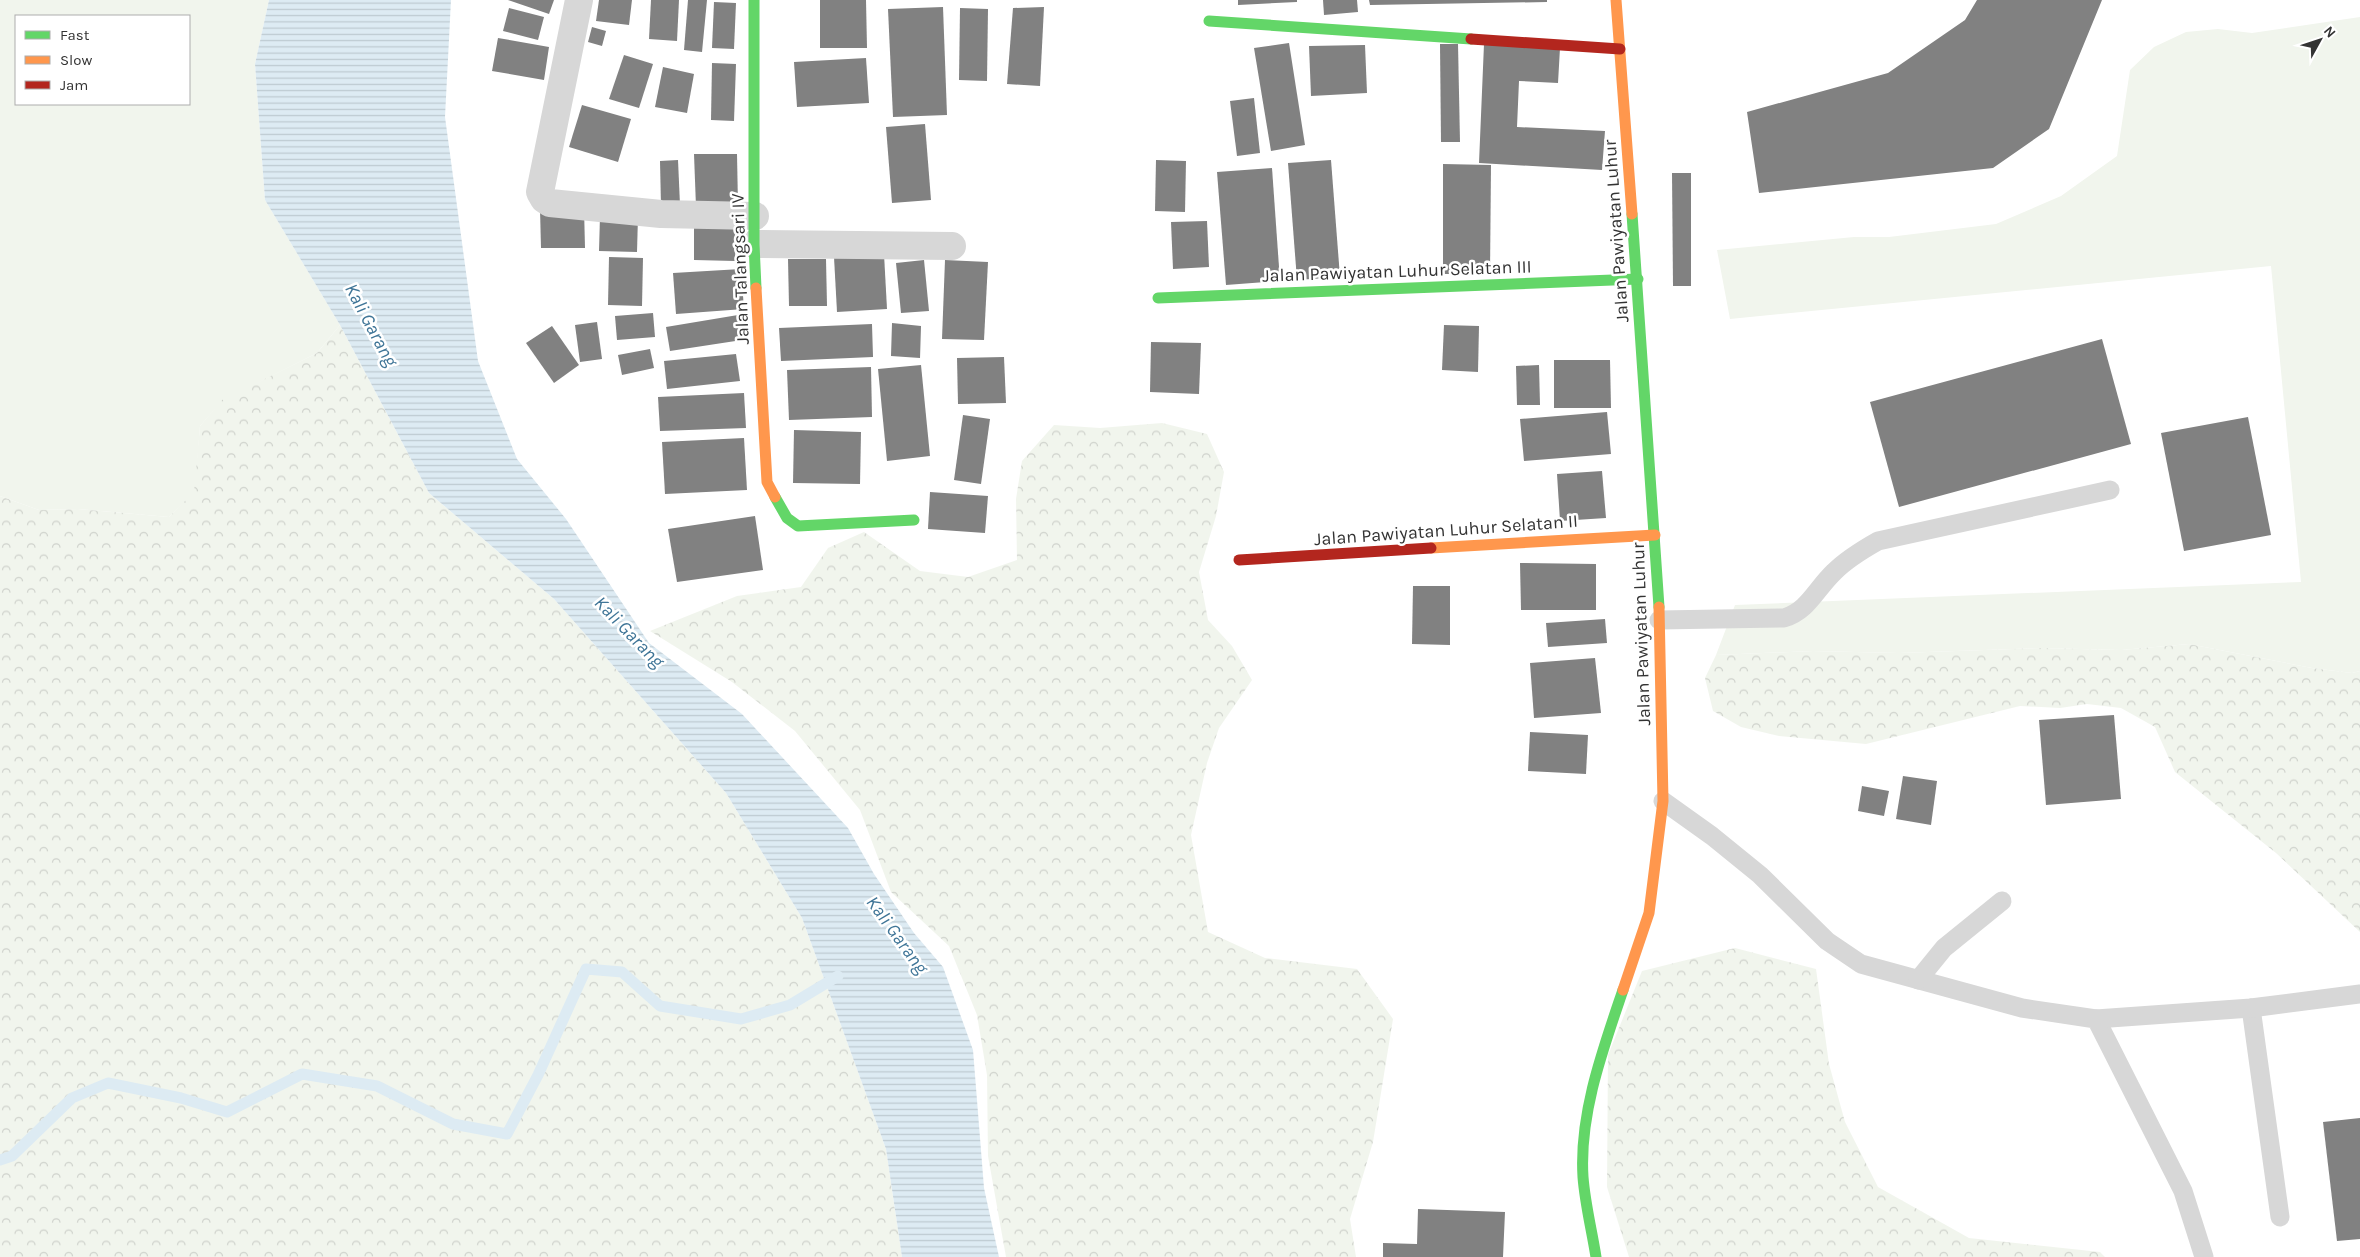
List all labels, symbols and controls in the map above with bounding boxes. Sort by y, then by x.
legend [15,15,190,105]
north arrow [2295,15,2345,65]
text: N [2320,23,2339,41]
text: Fast [60,26,90,44]
text: Slow [60,51,92,69]
text: Jam [60,76,88,94]
street label: Jalan Pawiyatan Luhur [1599,138,1633,323]
street label: Jalan Talangsari IV [726,193,754,345]
street label: Jalan Pawiyatan Luhur Selatan III [1262,255,1532,287]
water label: Kali Garang [340,280,403,371]
street label: Jalan Pawiyatan Luhur Selatan II [1313,510,1579,550]
street label: Jalan Pawiyatan Luhur [1627,542,1655,726]
water label: Kali Garang [590,592,669,673]
water label: Kali Garang [861,892,933,979]

